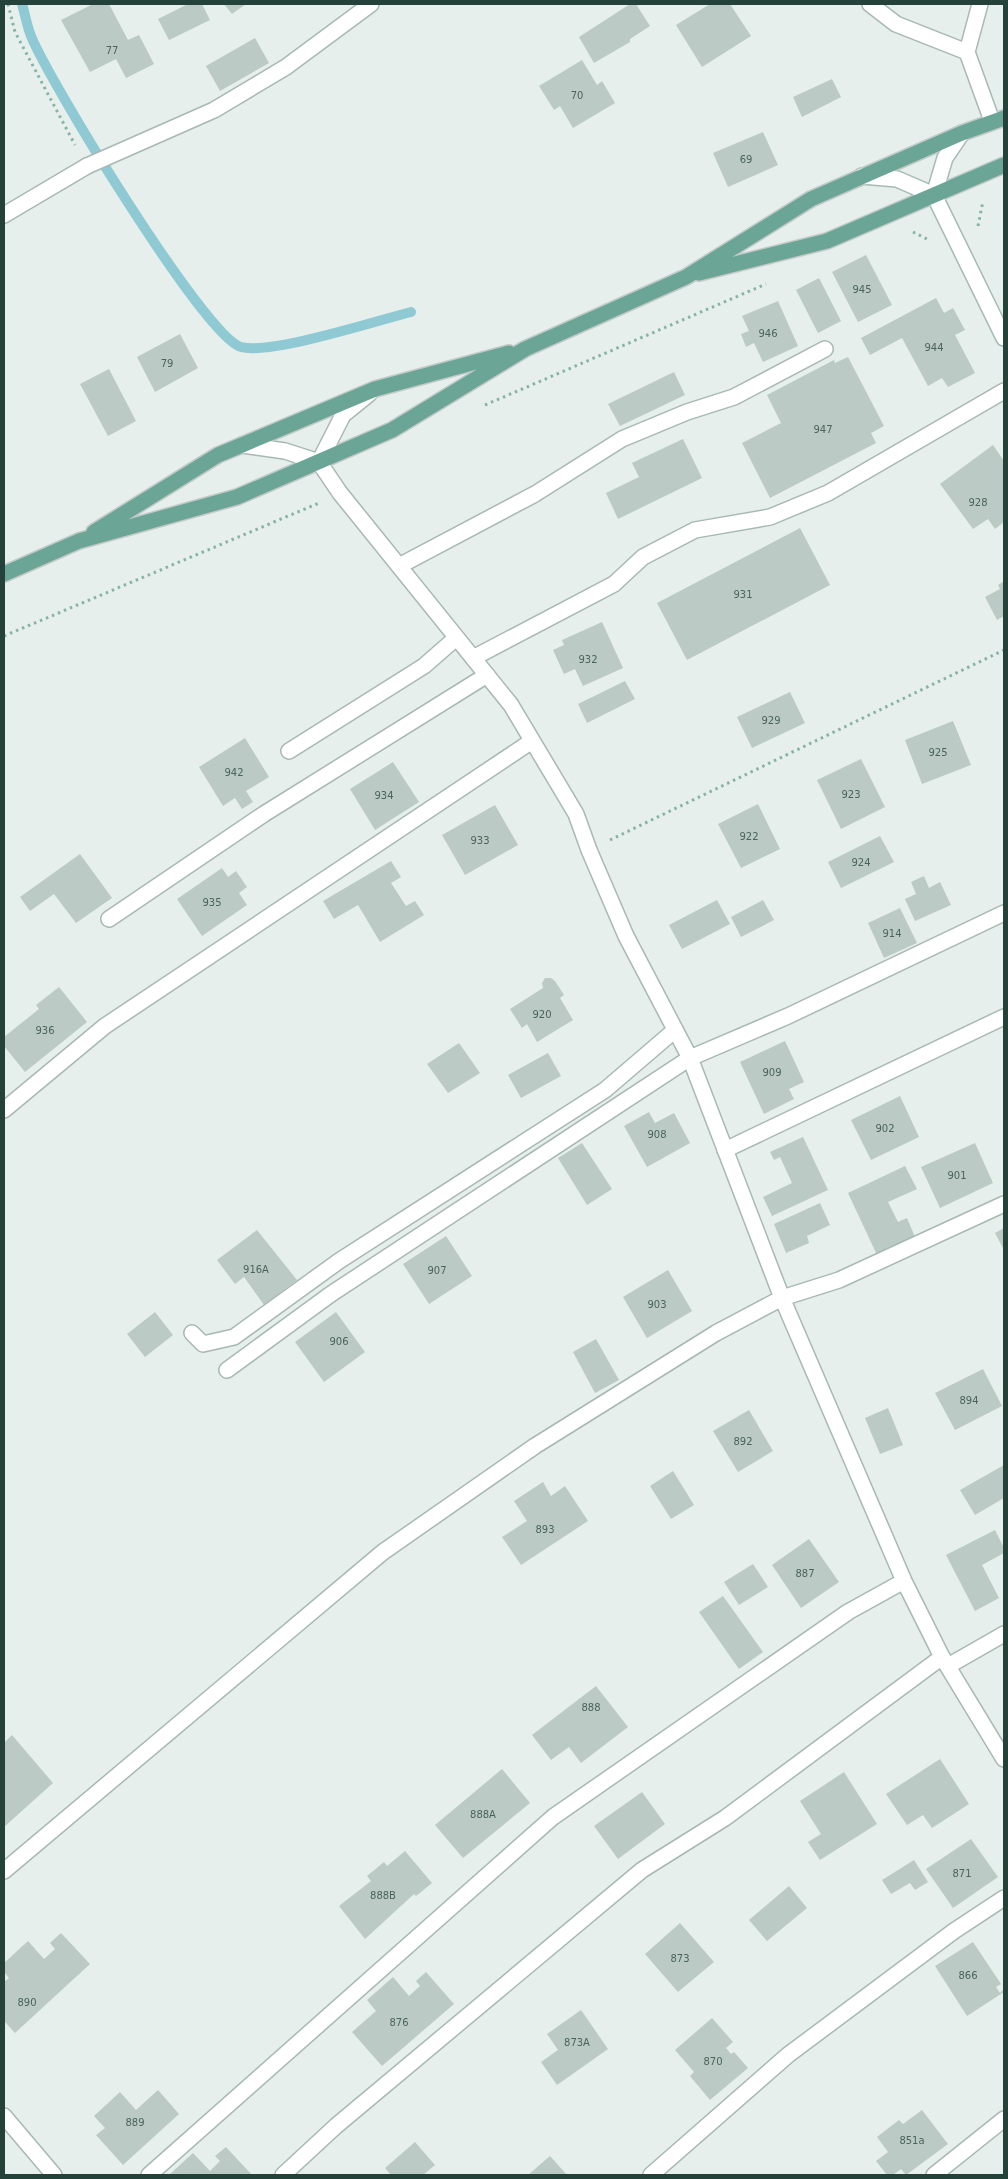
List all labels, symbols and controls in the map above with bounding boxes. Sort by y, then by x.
house number: 77 [106,45,118,56]
house number: 70 [571,90,583,101]
house number: 69 [740,154,752,165]
house number: 945 [852,284,872,295]
house number: 946 [758,328,778,339]
house number: 944 [924,342,944,353]
house number: 79 [161,358,173,369]
house number: 947 [813,424,833,435]
house number: 928 [968,497,988,508]
house number: 931 [733,589,753,600]
house number: 932 [578,654,598,665]
house number: 929 [761,715,781,726]
house number: 925 [928,747,948,758]
house number: 942 [224,767,244,778]
house number: 923 [841,789,861,800]
house number: 934 [374,790,394,801]
house number: 922 [739,831,759,842]
house number: 933 [470,835,490,846]
house number: 924 [851,857,871,868]
house number: 935 [202,897,222,908]
house number: 914 [882,928,902,939]
house number: 920 [532,1009,552,1020]
house number: 936 [35,1025,55,1036]
house number: 909 [762,1067,782,1078]
house number: 902 [875,1123,895,1134]
house number: 908 [647,1129,667,1140]
house number: 901 [947,1170,967,1181]
house number: 916A [243,1264,269,1275]
house number: 907 [427,1265,447,1276]
house number: 903 [647,1299,667,1310]
house number: 906 [329,1336,349,1347]
house number: 894 [959,1395,979,1406]
house number: 892 [733,1436,753,1447]
house number: 893 [535,1524,555,1535]
house number: 887 [795,1568,815,1579]
house number: 888 [581,1702,601,1713]
house number: 888A [470,1809,496,1820]
house number: 871 [952,1868,972,1879]
house number: 888B [370,1890,396,1901]
house number: 873 [670,1953,690,1964]
house number: 866 [958,1970,978,1981]
house number: 890 [17,1997,37,2008]
house number: 876 [389,2017,409,2028]
house number: 873A [564,2037,590,2048]
house number: 870 [703,2056,723,2067]
house number: 889 [125,2117,145,2128]
house number: 851a [899,2135,925,2146]

